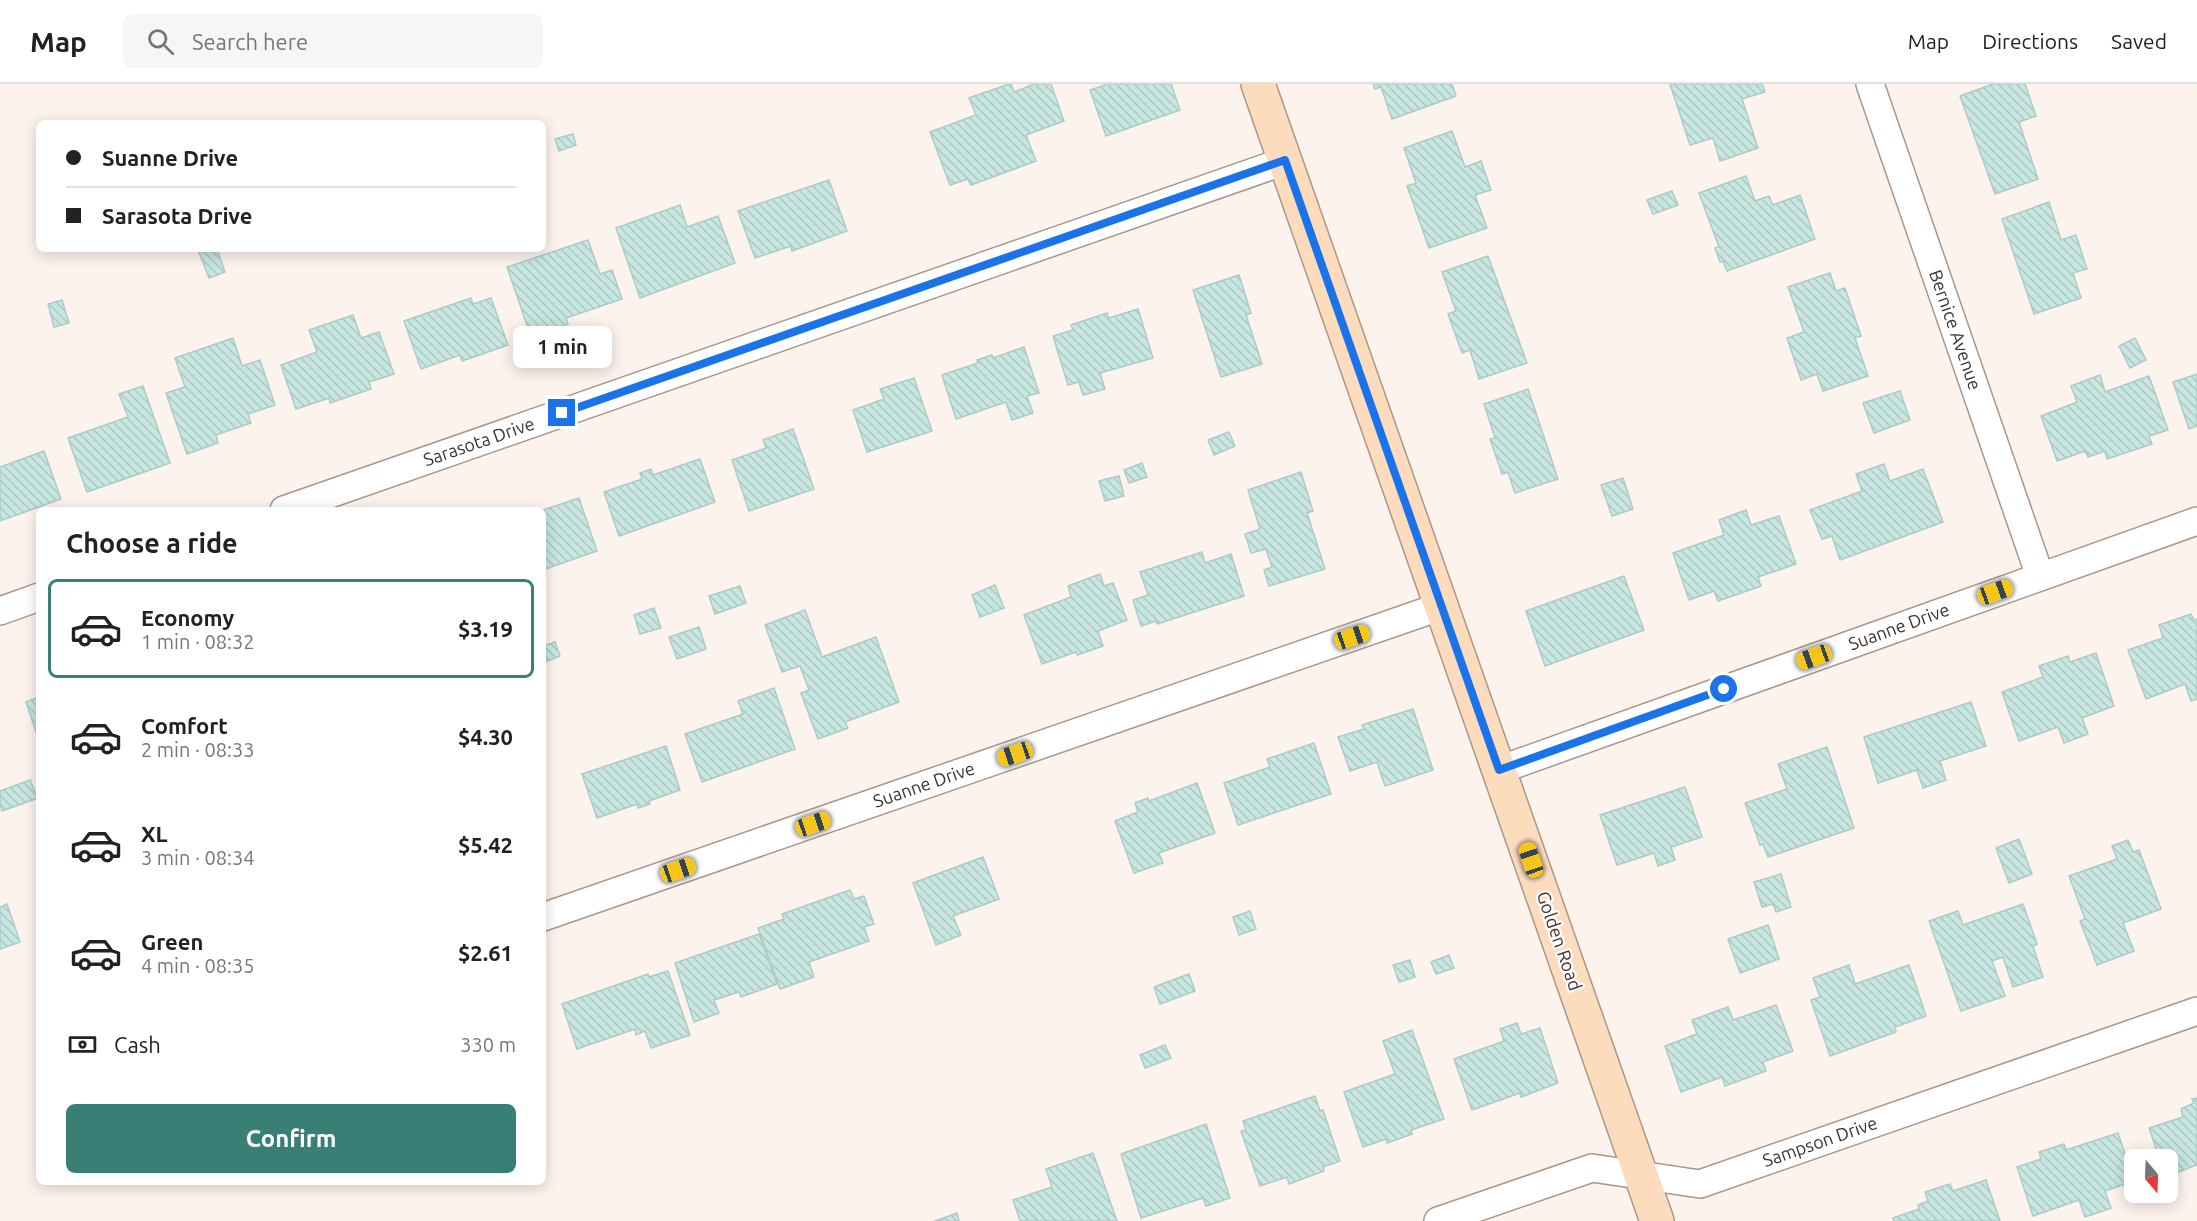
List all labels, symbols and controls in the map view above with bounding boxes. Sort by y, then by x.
search box [123,14,543,68]
icon: search [144,25,177,58]
text: Map [30,26,87,57]
text: Search here [192,29,308,54]
text: Map [1908,29,1949,53]
text: Directions [1982,29,2078,53]
text: Saved [2111,29,2167,53]
text: Suanne Drive [102,145,238,170]
text: Sarasota Drive [102,203,253,228]
street label: Bernice Avenue [1926,267,1986,392]
callout: 1 min [512,326,612,368]
text: 1 min [537,335,588,358]
route end [548,399,575,426]
street label: Sarasota Drive [421,413,537,469]
text: Choose a ride [66,528,238,558]
car [1975,577,2015,607]
street label: Suanne Drive [1845,599,1952,654]
icon: car [69,602,123,656]
text: Economy [141,605,234,630]
text: $3.19 [458,616,513,641]
car [1332,623,1372,651]
text: 1 min · 08:32 [141,630,255,653]
car [1794,642,1834,672]
route start [1710,675,1737,702]
icon: car [69,710,123,764]
text: Comfort [141,713,228,738]
text: $4.30 [458,724,513,749]
text: 2 min · 08:33 [141,738,255,761]
car [995,740,1035,768]
street label: Suanne Drive [870,757,977,811]
car [793,810,833,838]
icon: car [69,818,123,872]
text: XL [141,821,168,846]
text: $5.42 [458,832,513,857]
car [1517,840,1545,880]
text: 3 min · 08:34 [141,846,255,869]
car [658,856,698,884]
street label: Golden Road [1534,888,1586,993]
icon: car [69,926,123,980]
text: Green [141,929,203,954]
text: $2.61 [458,940,513,965]
text: 4 min · 08:35 [141,954,255,977]
icon: cash [66,1028,99,1061]
text: Cash [114,1032,161,1057]
text: 330 m [460,1033,516,1056]
button: Confirm [66,1104,516,1173]
street label: Sampson Drive [1760,1112,1880,1170]
north arrow [2124,1149,2178,1203]
map controls [2124,1149,2178,1203]

